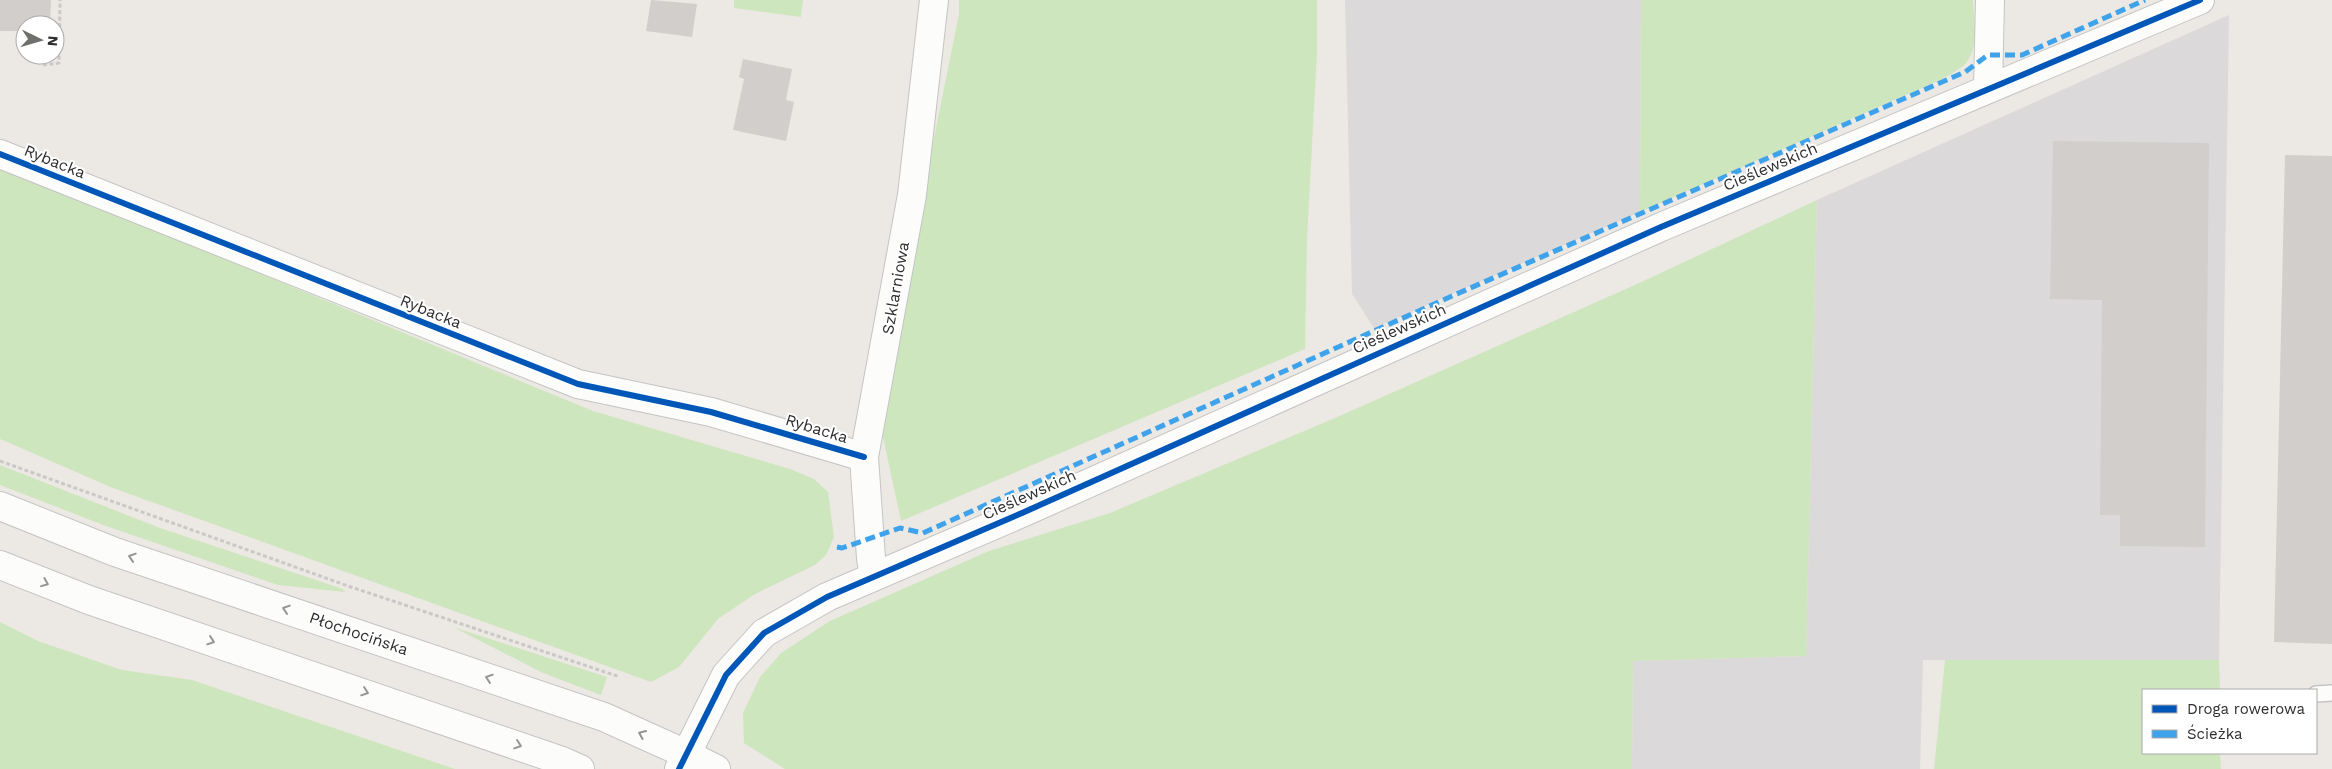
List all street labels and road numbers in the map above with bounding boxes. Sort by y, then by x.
street label: Cieślewskich [1720,138,1820,195]
street label: Rybacka [21,141,88,182]
street label: Szklarniowa [878,240,913,336]
street label: Rybacka [397,291,464,332]
street label: Cieślewskich [1349,299,1449,358]
street label: Rybacka [783,410,850,447]
street label: Cieślewskich [979,465,1079,524]
street label: Płochocińska [307,608,411,659]

